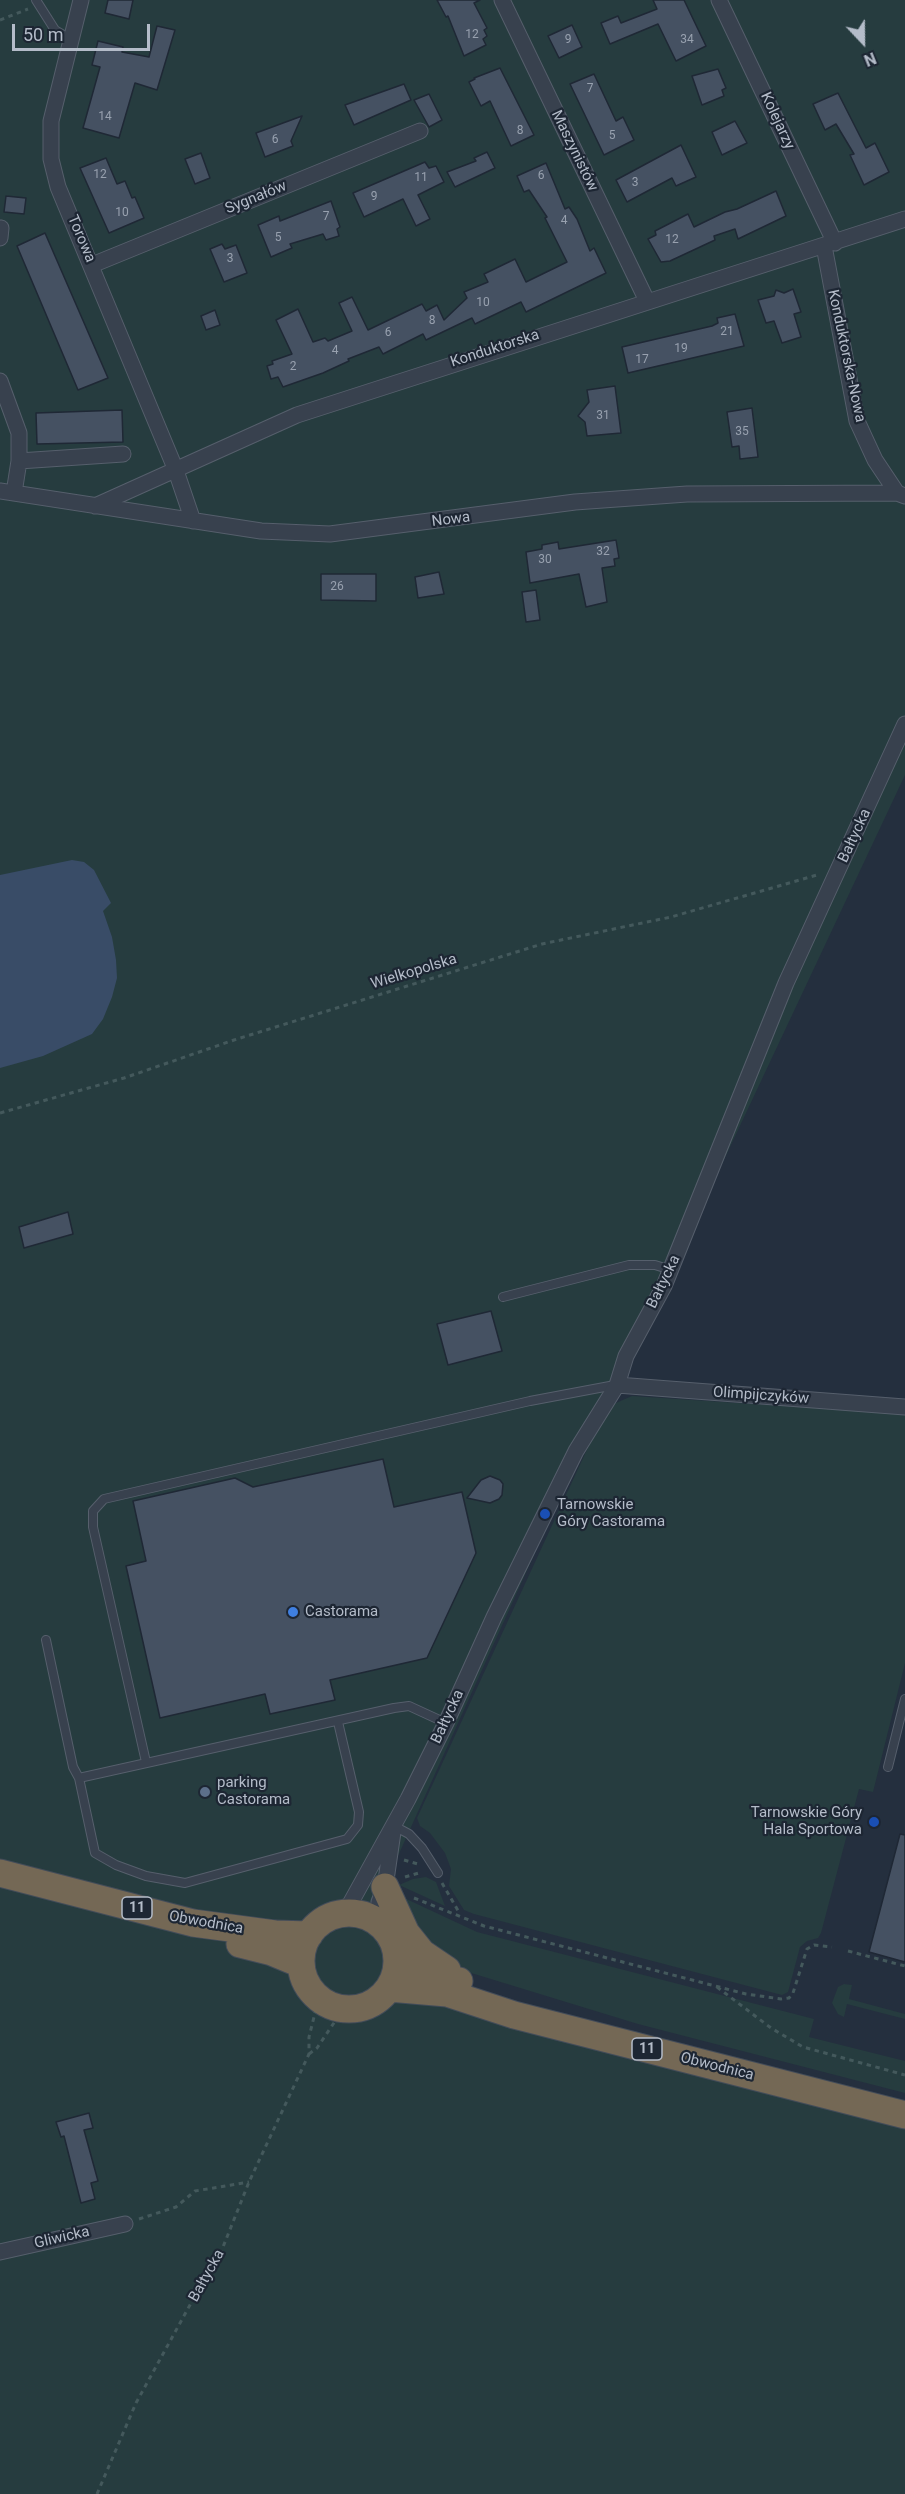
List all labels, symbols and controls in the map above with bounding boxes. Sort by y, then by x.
scale bar [15,12,153,50]
north arrow [833,12,893,72]
text: 50 m [23,24,63,45]
house number: 12 [465,28,479,42]
house number: 9 [565,33,571,47]
house number: 34 [680,33,694,47]
text: N [861,48,879,70]
house number: 7 [587,82,593,96]
street label: Kolejarzy [756,90,798,152]
street label: Maszynistów [547,108,601,194]
house number: 14 [98,110,112,124]
house number: 8 [517,124,523,138]
house number: 5 [609,129,615,143]
house number: 6 [272,133,278,147]
house number: 12 [93,168,107,182]
house number: 6 [538,169,544,183]
house number: 11 [414,171,428,185]
house number: 3 [632,176,638,190]
street label: Sygnałów [223,178,289,218]
house number: 9 [371,190,377,204]
house number: 10 [115,206,129,220]
house number: 7 [323,210,329,224]
street label: Torowa [63,213,99,265]
house number: 4 [561,214,567,228]
house number: 5 [275,231,281,245]
house number: 12 [665,233,679,247]
house number: 3 [227,252,233,266]
street label: Konduktorska-Nowa [823,288,869,424]
house number: 10 [476,296,490,310]
house number: 8 [429,314,435,328]
house number: 21 [720,325,734,339]
house number: 6 [385,326,391,340]
street label: Konduktorska [448,326,542,372]
house number: 19 [674,342,688,356]
house number: 4 [332,344,338,358]
house number: 17 [635,353,649,367]
house number: 2 [290,360,296,374]
house number: 31 [596,409,610,423]
house number: 35 [735,425,749,439]
street label: Nowa [431,509,471,531]
house number: 32 [596,545,610,559]
house number: 30 [538,553,552,567]
house number: 26 [330,580,344,594]
street label: Bałtycka [835,806,875,866]
street label: Wielkopolska [369,950,459,994]
street label: Bałtycka [643,1252,685,1312]
street label: Olimpijczyków [712,1384,810,1408]
place label: Tarnowskie Góry Castorama [557,1496,665,1531]
marker: Tarnowskie Góry Castorama [538,1507,552,1521]
place label: Castorama [305,1603,378,1621]
marker: Castorama [286,1605,300,1619]
street label: Bałtycka [428,1687,468,1747]
place label: parking Castorama [217,1774,290,1809]
marker: parking Castorama [198,1785,212,1799]
place label: Tarnowskie Góry Hala Sportowa [751,1804,862,1839]
marker: Tarnowskie Góry Hala Sportowa [867,1815,881,1829]
road number: 11 [122,1897,152,1919]
street label: Obwodnica [168,1908,244,1938]
road number: 11 [632,2038,662,2060]
street label: Obwodnica [678,2049,756,2085]
street label: Gliwicka [33,2223,91,2253]
street label: Bałtycka [185,2247,229,2305]

